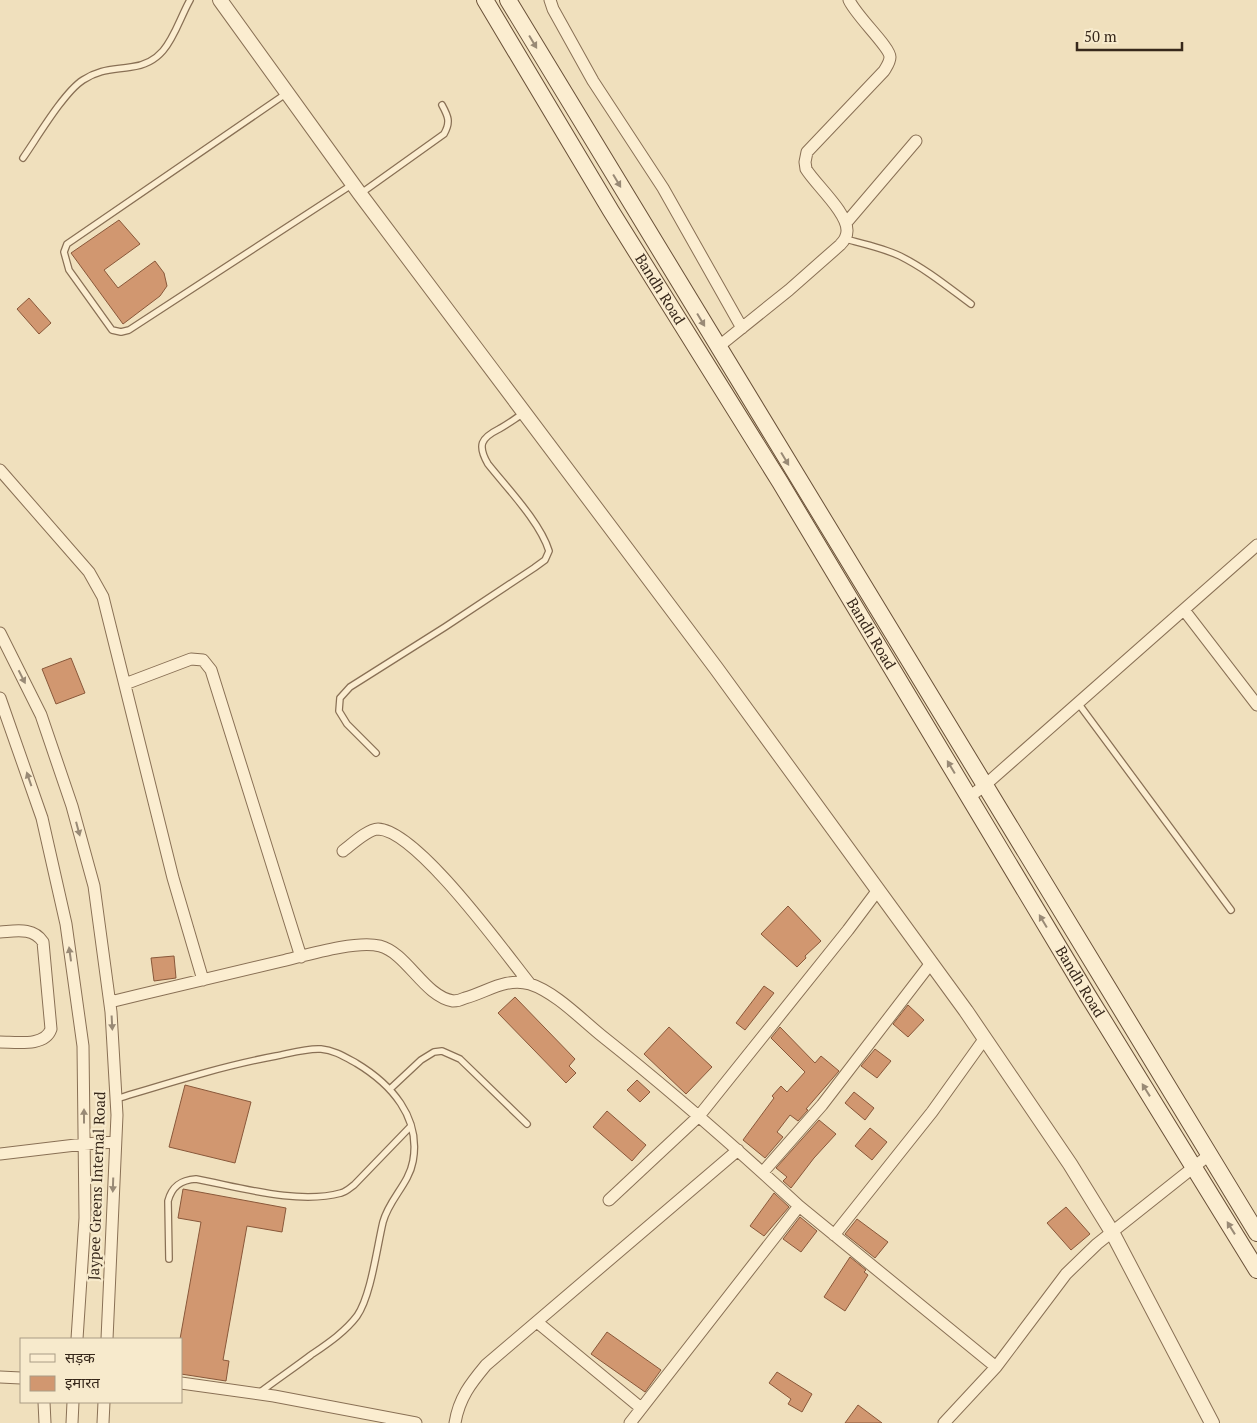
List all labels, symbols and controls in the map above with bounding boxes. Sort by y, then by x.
scale bar [1077,20,1182,52]
text: 50 m [1084,26,1117,46]
one-way arrow [528,35,537,48]
one-way arrow [612,174,621,187]
street label: Bandh Road [631,250,690,328]
one-way arrow [696,313,706,326]
one-way arrow [781,452,790,465]
street label: Bandh Road [843,594,901,673]
one-way arrow [18,670,26,684]
one-way arrow [946,760,955,773]
one-way arrow [25,772,32,787]
one-way arrow [74,821,82,836]
one-way arrow [1039,915,1048,928]
street label: Bandh Road [1051,942,1110,1021]
one-way arrow [66,946,74,962]
one-way arrow [108,1015,116,1031]
one-way arrow [1141,1083,1151,1096]
street label: Jaypee Greens Internal Road [83,1091,109,1281]
one-way arrow [80,1108,88,1124]
one-way arrow [109,1178,117,1194]
one-way arrow [1227,1222,1236,1235]
legend [20,1338,182,1403]
text: सड़क [65,1347,95,1367]
text: इमारत [65,1372,100,1392]

